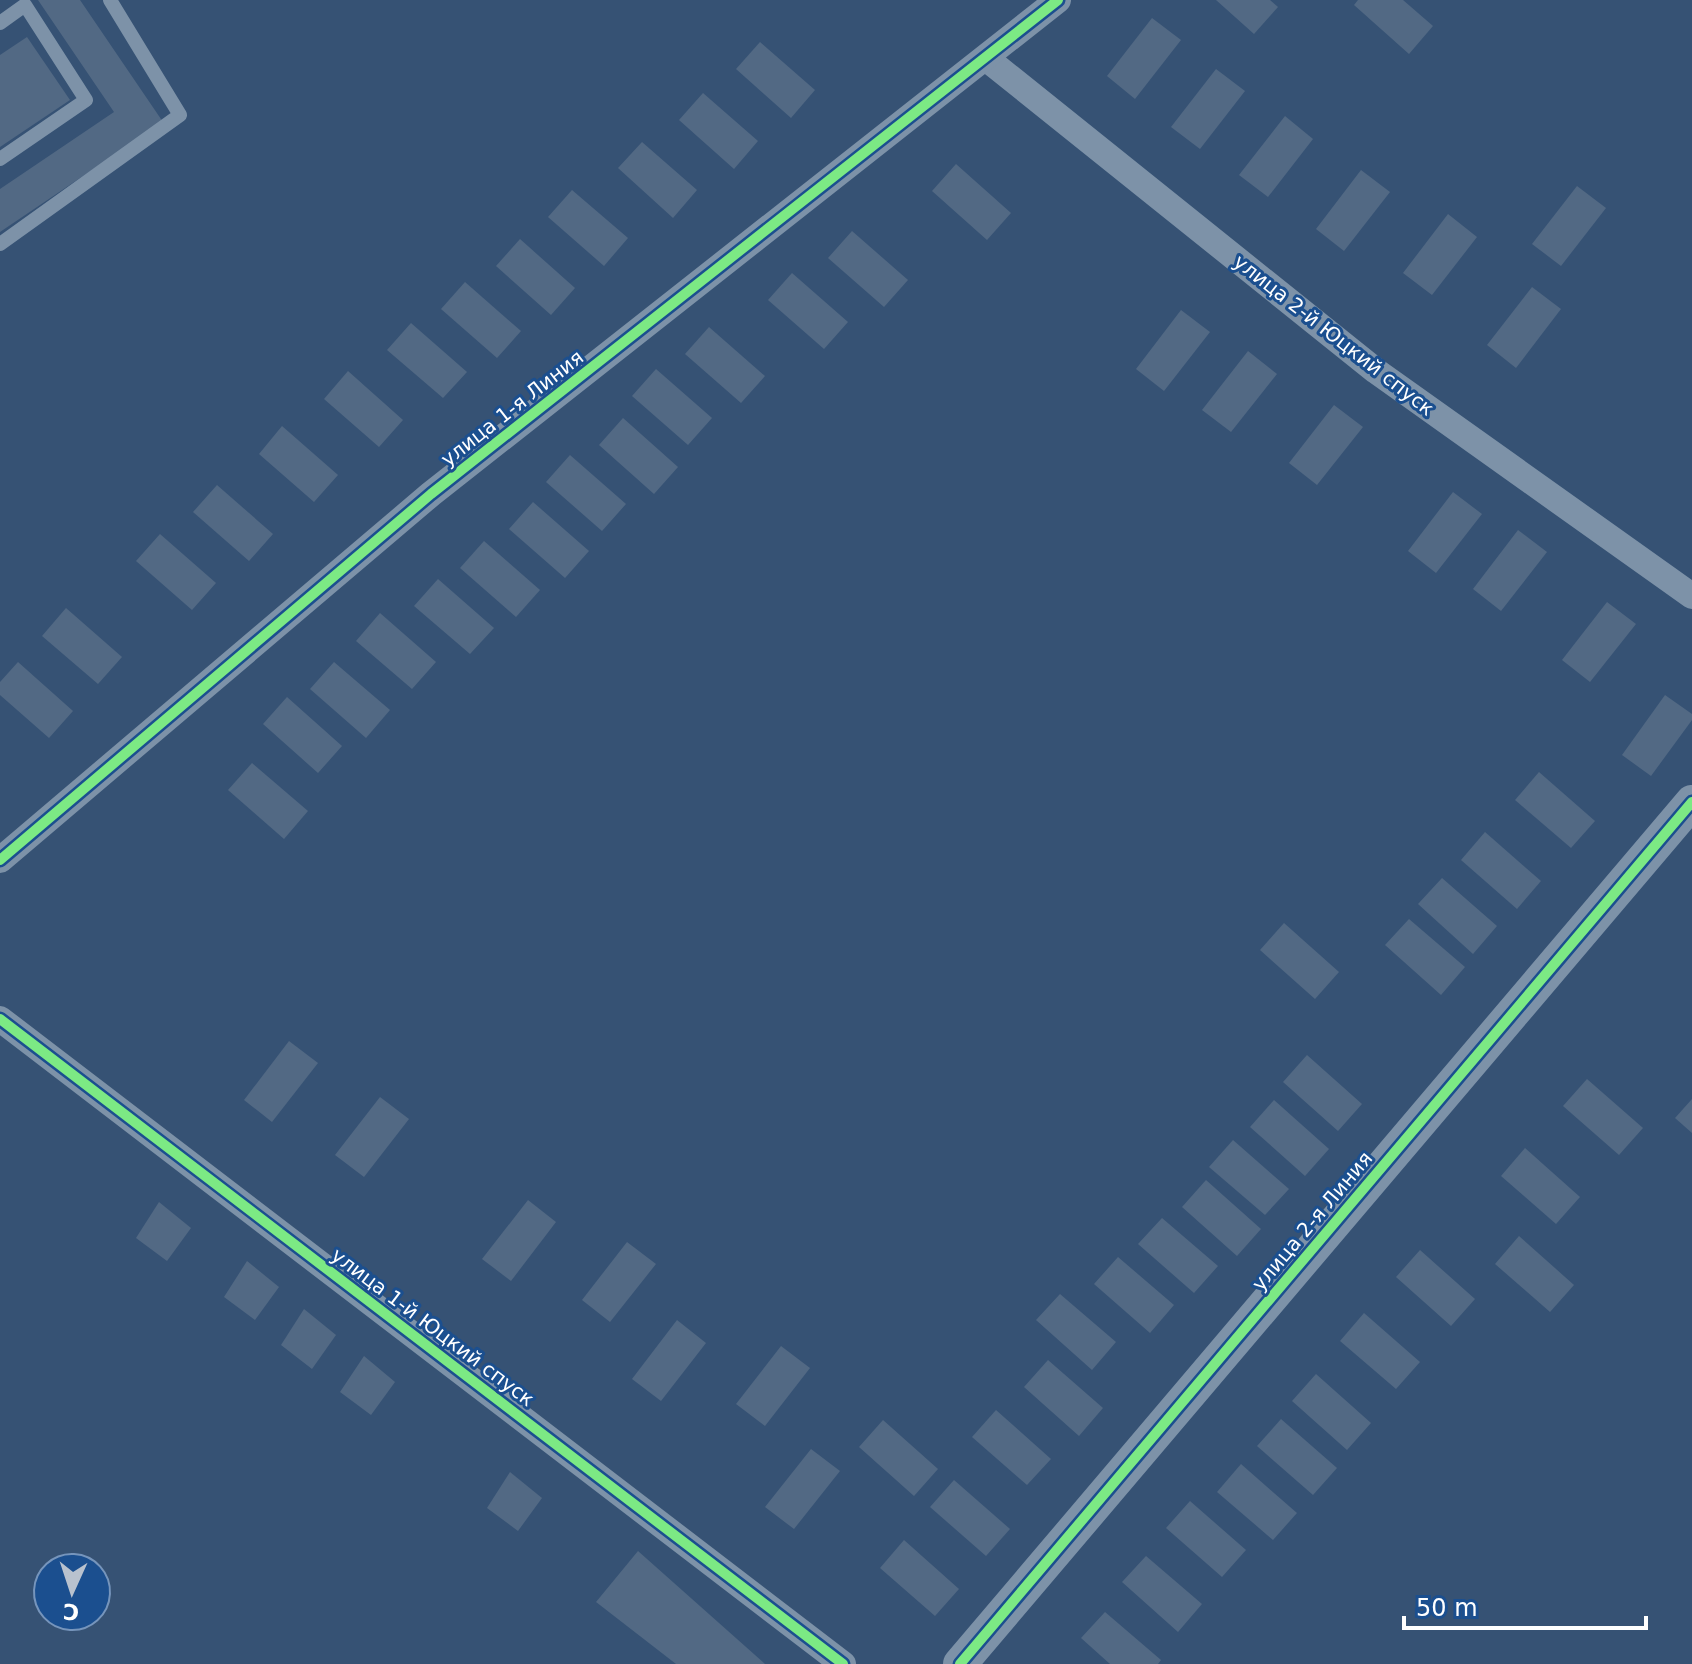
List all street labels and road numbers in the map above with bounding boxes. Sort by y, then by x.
street label: улица 2-й Юцкий спуск [1229,249,1439,421]
street label: улица 1-я Линия [436,345,588,471]
street label: улица 2-я Линия [1247,1147,1377,1295]
street label: улица 1-й Юцкий спуск [327,1243,539,1411]

